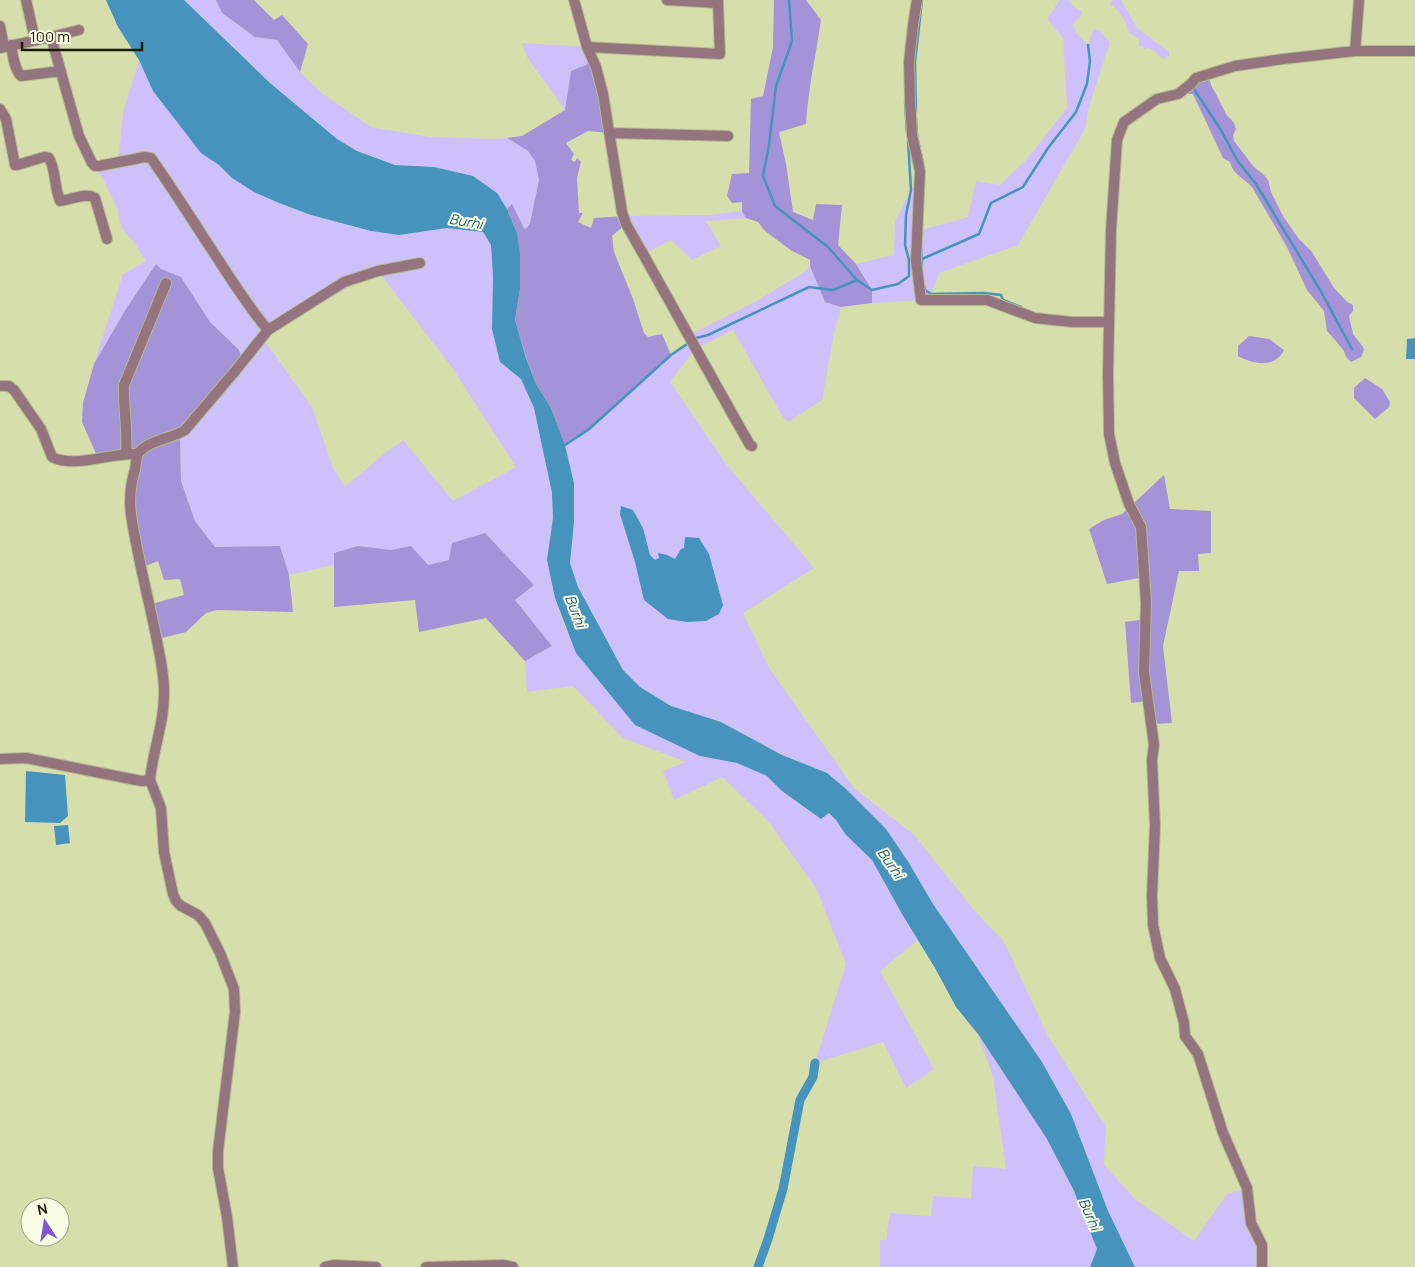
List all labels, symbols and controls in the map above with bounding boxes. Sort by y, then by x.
scale bar [22,20,142,52]
text: 100 m [30,26,70,47]
water label: Burhi [448,209,486,234]
water label: Burhi [561,592,591,632]
water label: Burhi [874,844,909,884]
water label: Burhi [1075,1195,1106,1235]
north arrow [20,1197,70,1247]
text: N [35,1198,49,1219]

